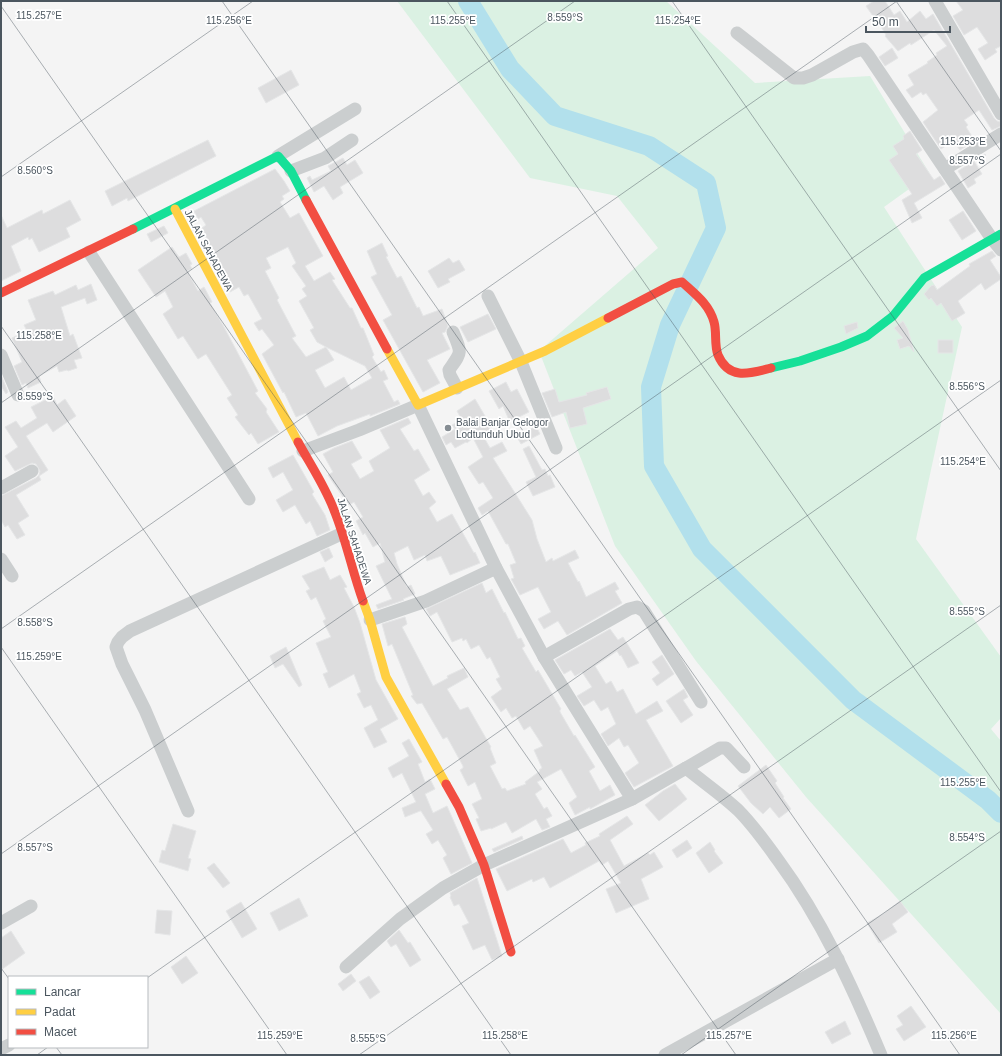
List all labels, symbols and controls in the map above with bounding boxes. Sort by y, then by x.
scale bar [866,8,950,34]
text: 115.257°E [16,10,62,21]
text: 8.559°S [547,12,583,23]
text: 115.256°E [206,15,252,26]
text: 115.255°E [430,15,476,26]
text: 115.254°E [655,15,701,26]
text: 50 m [872,15,899,29]
text: 115.253°E [940,136,986,147]
text: 8.557°S [949,155,985,166]
text: 8.560°S [17,165,53,176]
street label: JALAN SAHADEWA [182,208,235,293]
text: 115.258°E [16,330,62,341]
text: 8.556°S [949,381,985,392]
text: 8.559°S [17,391,53,402]
place label: Balai Banjar Gelogor Lodtunduh Ubud [456,417,549,440]
marker: Balai Banjar Gelogor Lodtunduh Ubud [443,423,453,433]
text: 115.254°E [940,456,986,467]
street label: JALAN SAHADEWA [335,496,374,586]
text: 8.555°S [949,606,985,617]
text: 8.558°S [17,617,53,628]
text: 115.259°E [16,651,62,662]
text: 115.255°E [940,777,986,788]
text: 8.554°S [949,832,985,843]
text: 8.557°S [17,842,53,853]
legend [8,976,148,1048]
text: Lancar [44,985,81,999]
text: Padat [44,1005,76,1019]
text: Macet [44,1025,77,1039]
text: 115.259°E [257,1030,303,1041]
text: 115.258°E [482,1030,528,1041]
text: 115.257°E [706,1030,752,1041]
text: 115.256°E [931,1030,977,1041]
text: 8.555°S [350,1033,386,1044]

